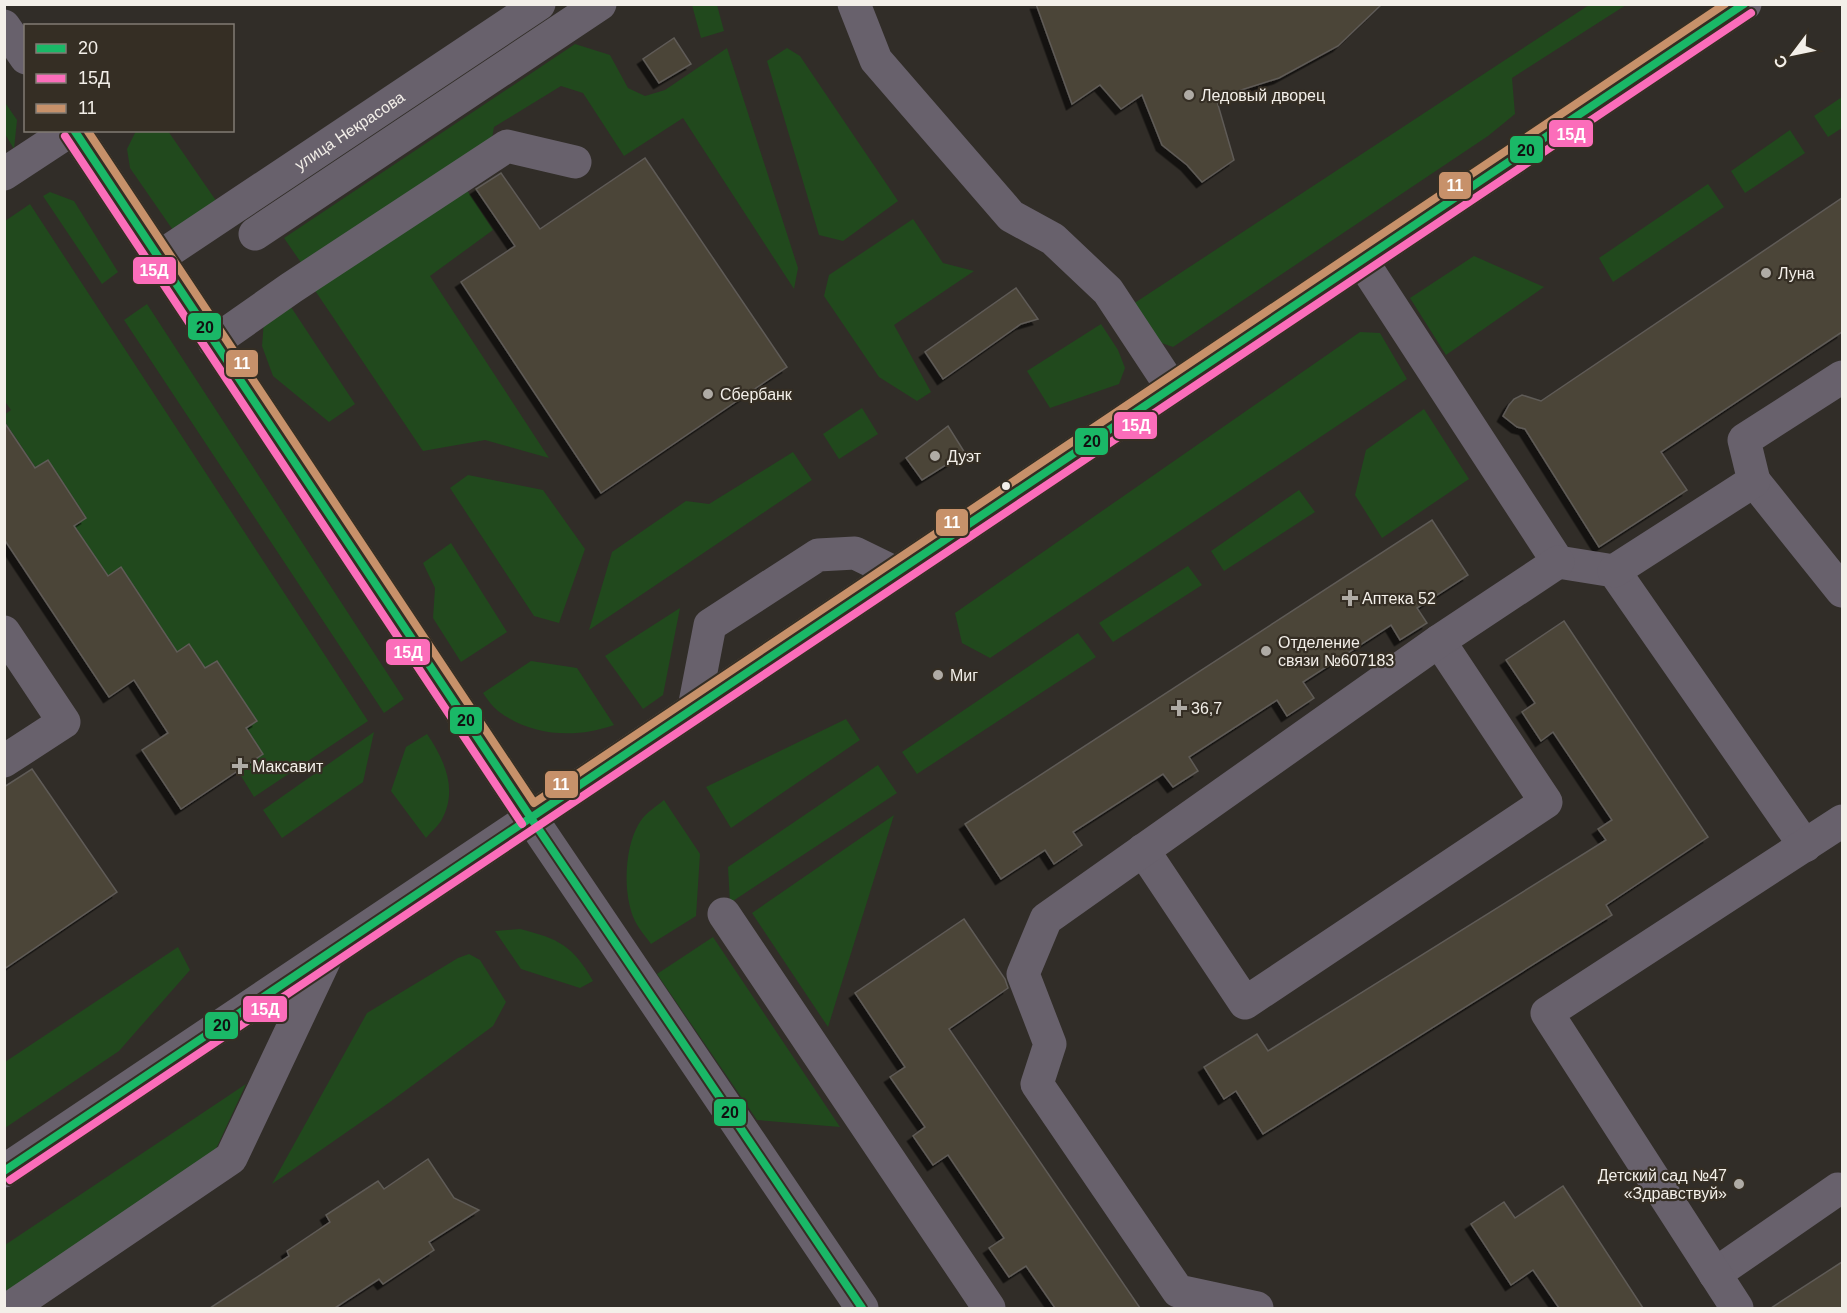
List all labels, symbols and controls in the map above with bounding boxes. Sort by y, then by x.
legend [24,24,234,132]
north arrow [1763,24,1823,84]
text: 20 [78,38,98,58]
text: С [1770,52,1791,71]
text: 15Д [78,68,110,88]
place label: Ледовый дворец [1201,87,1325,104]
street label: улица Некрасова [291,88,407,173]
marker: Ледовый дворец [1182,88,1196,102]
text: 11 [78,98,97,118]
line badge: 15Д [1548,119,1594,148]
text: 15Д [1556,126,1586,143]
line badge: 20 [1509,135,1544,164]
text: 20 [1517,142,1535,159]
line badge: 11 [1438,171,1472,200]
text: 11 [1447,177,1464,194]
line badge: 15Д [132,256,177,285]
text: 15Д [139,262,169,279]
place label: Луна [1778,265,1815,282]
marker: Луна [1759,266,1773,280]
line badge: 20 [187,312,222,341]
text: 20 [196,319,214,336]
line badge: 11 [225,349,259,378]
text: 11 [234,355,251,372]
place label: Сбербанк [720,386,793,403]
marker: Сбербанк [701,387,715,401]
line badge: 15Д [1113,411,1158,440]
text: 15Д [1121,417,1151,434]
line badge: 20 [1074,427,1109,456]
text: 20 [1083,433,1101,450]
place label: Дуэт [947,448,982,465]
marker: Дуэт [928,449,942,463]
unlabelled marker [1000,480,1012,492]
line badge: 11 [935,508,969,537]
text: 11 [944,514,961,531]
place label: Аптека 52 [1362,590,1436,607]
marker: Аптека 52 [1343,591,1357,605]
place label: Отделение связи №607183 [1278,634,1394,669]
line badge: 15Д [385,638,431,666]
text: 15Д [393,644,423,661]
marker: Отделение связи №607183 [1259,644,1273,658]
place label: Миг [950,667,978,684]
marker: Миг [931,668,945,682]
place label: 36,7 [1191,700,1222,717]
marker: 36,7 [1172,701,1186,715]
line badge: 20 [449,706,483,735]
text: 20 [457,712,475,729]
place label: Максавит [252,758,324,775]
marker: Максавит [233,759,247,773]
line badge: 11 [544,770,579,799]
text: 11 [553,776,570,793]
line badge: 15Д [242,995,288,1023]
text: 15Д [250,1001,280,1018]
line badge: 20 [204,1011,239,1040]
text: 20 [213,1017,231,1034]
line badge: 20 [713,1098,747,1127]
text: 20 [721,1104,739,1121]
place label: Детский сад №47 «Здравствуй» [1598,1167,1727,1202]
marker: Детский сад №47 «Здравствуй» [1732,1177,1746,1191]

